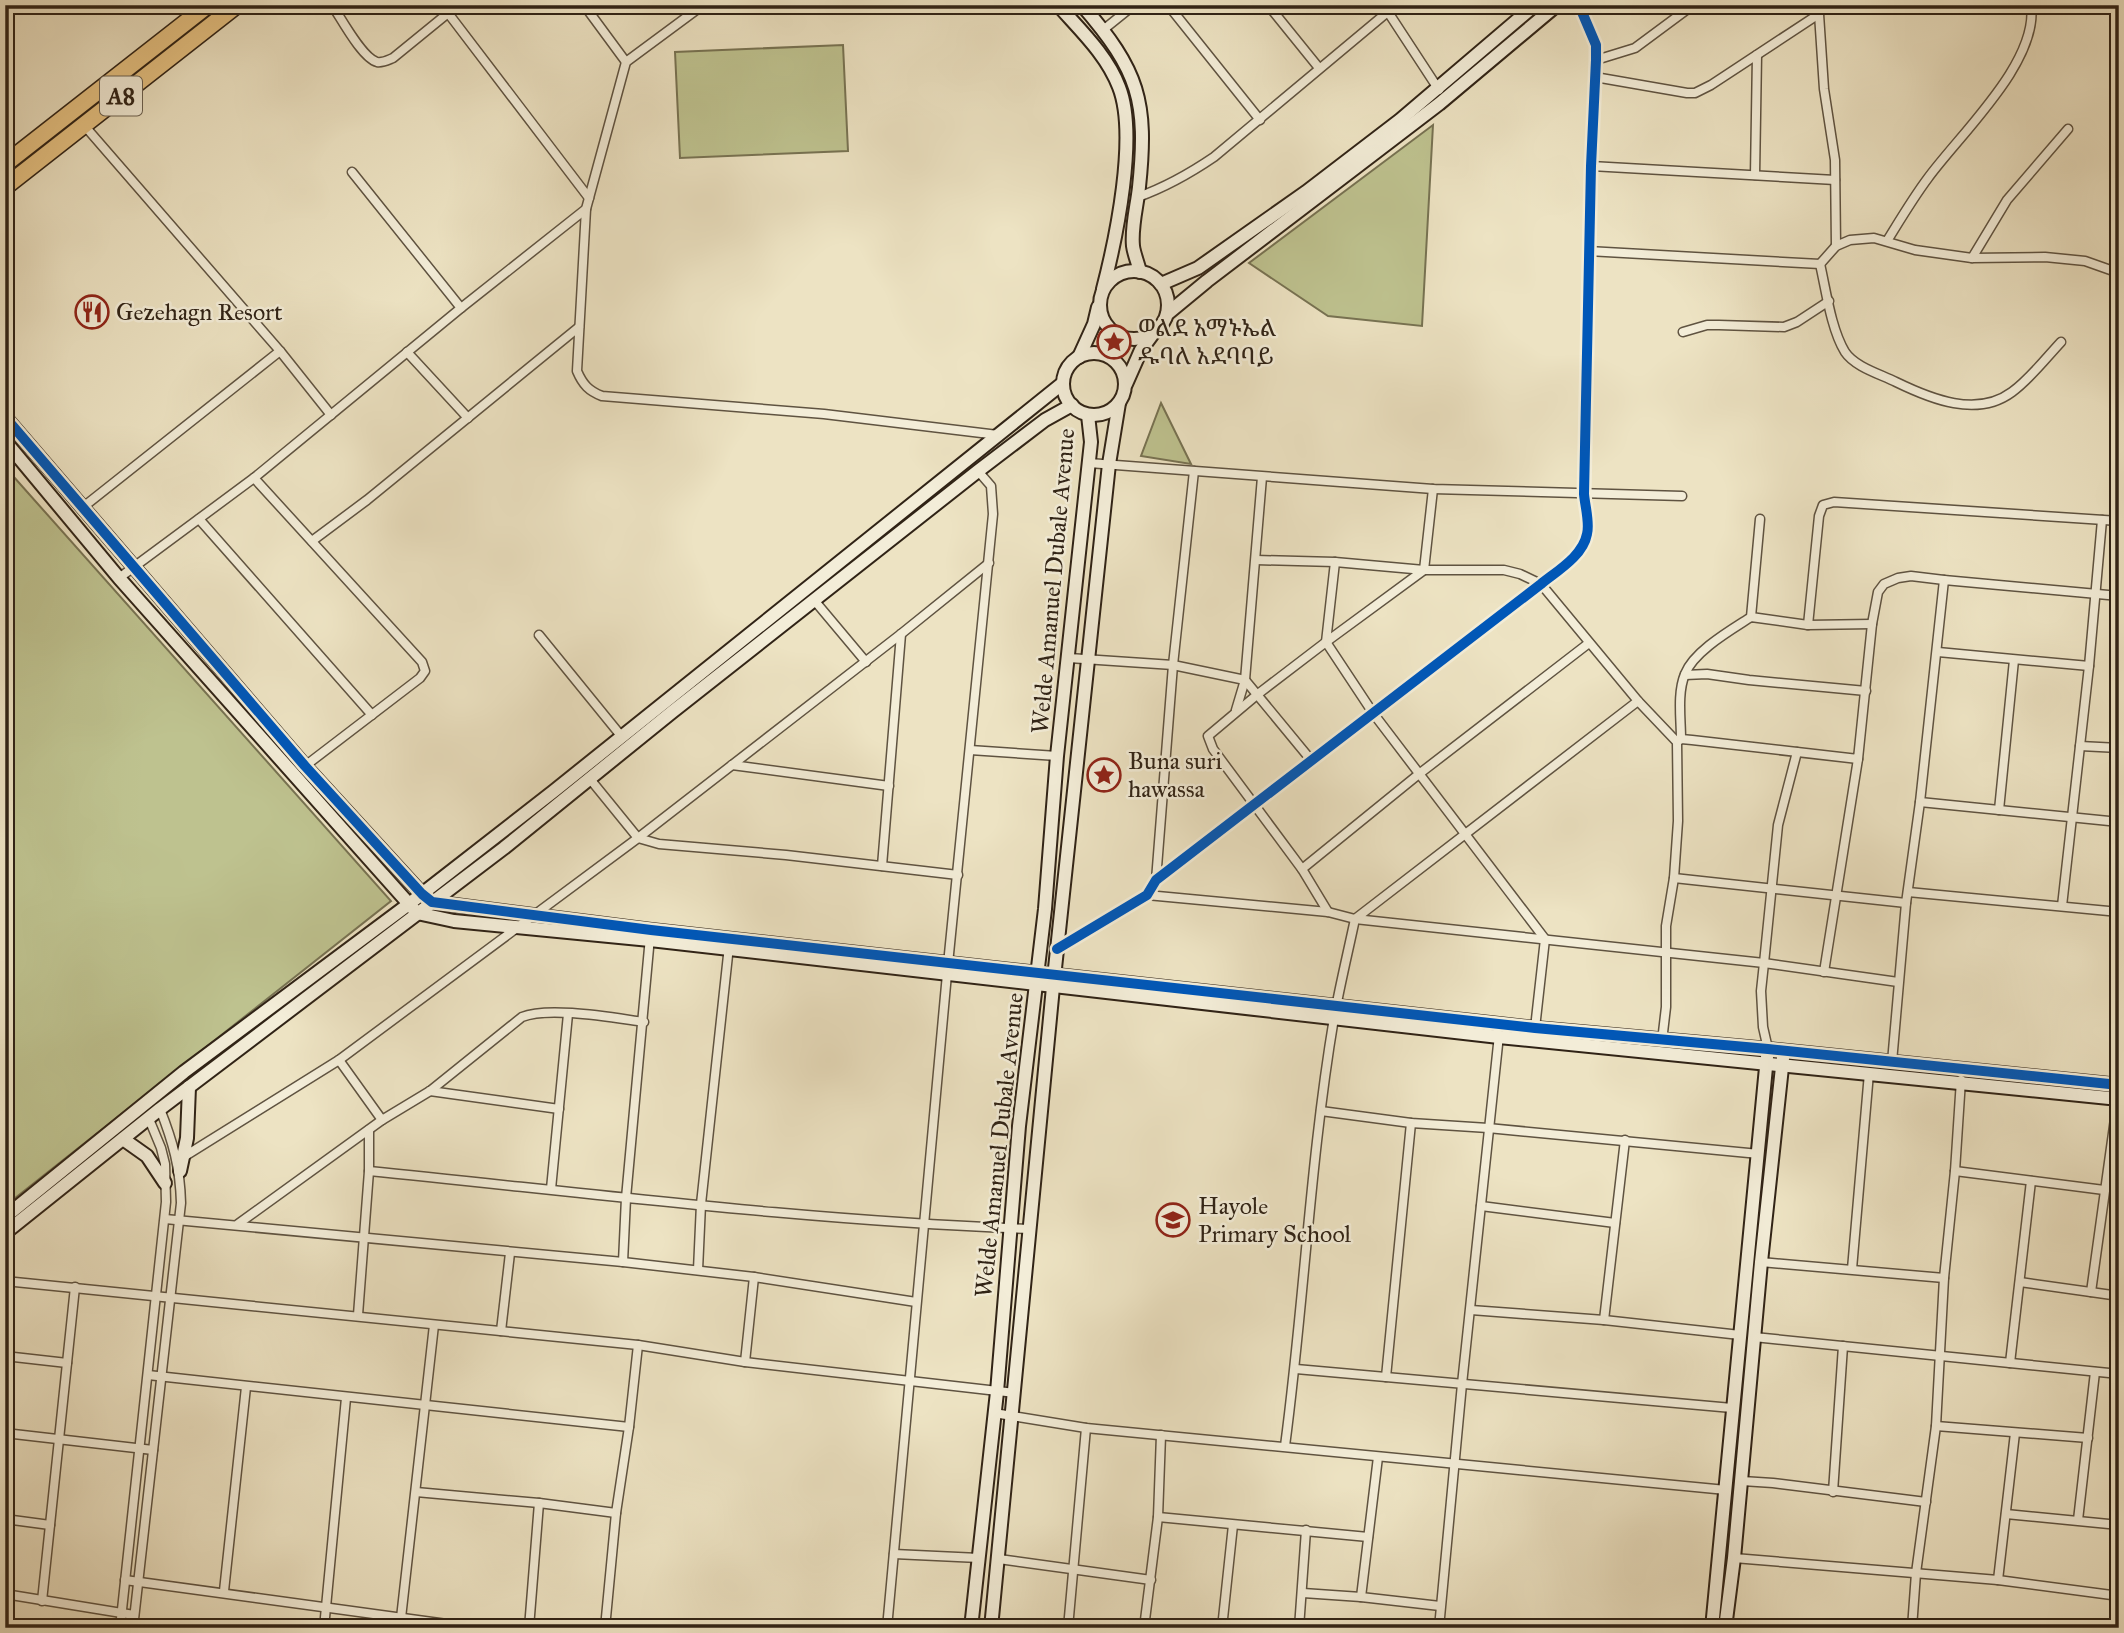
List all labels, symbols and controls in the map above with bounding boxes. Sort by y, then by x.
road number: A8 [100,76,142,116]
restaurant icon: Gezehagn Resort [73,293,111,331]
place label: Gezehagn Resort [116,297,283,327]
place label: ወልደ አማኑኤል ዱባለ አደባባይ [1138,313,1277,371]
place icon: ወልደ አማኑኤል ዱባለ አደባባይ [1095,323,1133,361]
street label: Welde Amanuel Dubale Avenue [1025,427,1081,735]
place label: Buna suri hawassa [1128,746,1222,804]
place icon: Buna suri hawassa [1085,756,1123,794]
street label: Welde Amanuel Dubale Avenue [968,991,1030,1299]
place label: Hayole Primary School [1198,1191,1352,1249]
school or university icon: Hayole Primary School [1154,1201,1192,1239]

